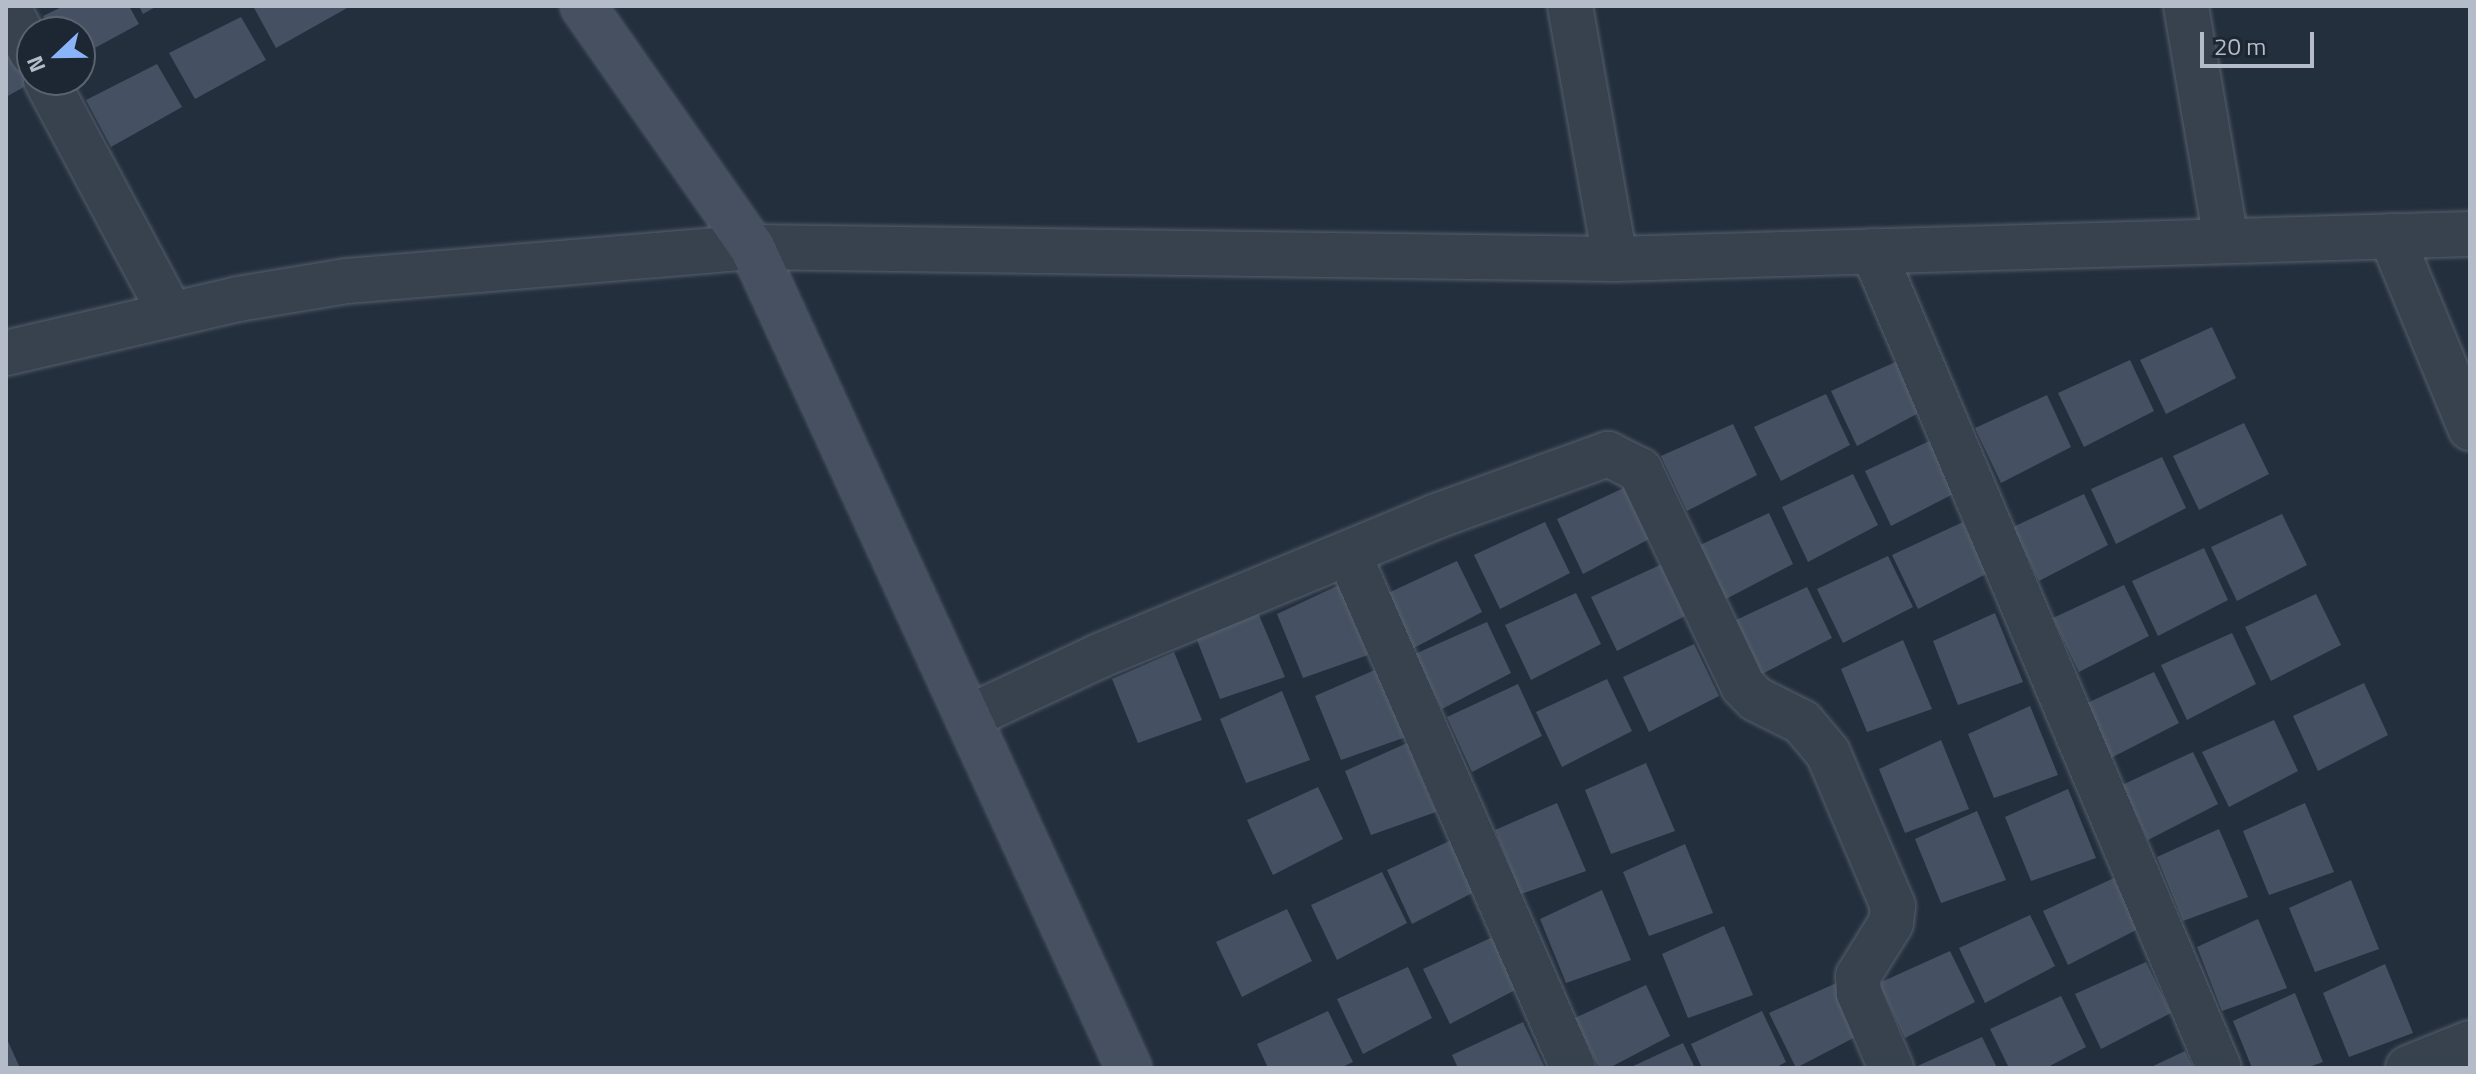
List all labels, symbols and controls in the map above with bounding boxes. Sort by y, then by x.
north arrow [16,16,96,96]
scale bar [2204,16,2318,66]
text: 20 m [2214,28,2266,64]
text: N [17,51,54,78]

